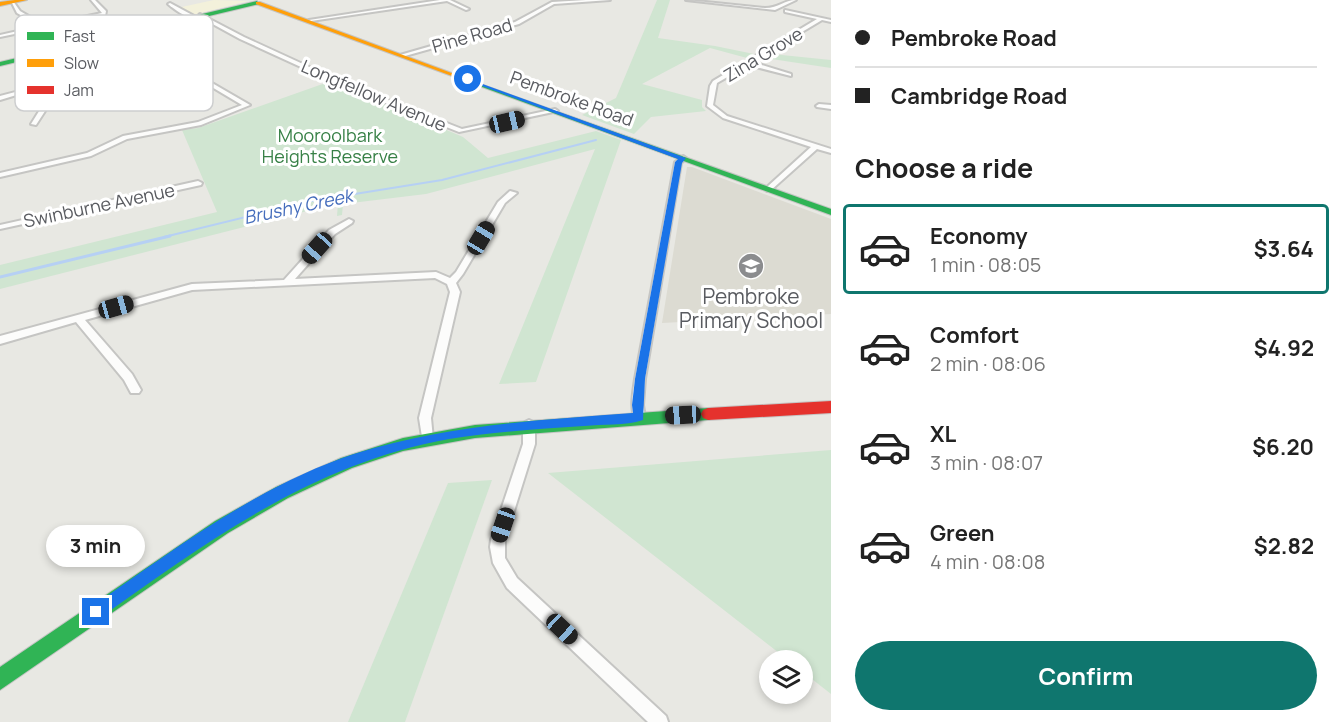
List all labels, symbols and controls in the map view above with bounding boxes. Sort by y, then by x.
street label: Pine Road [429,12,515,58]
legend [15,15,213,111]
street label: Zina Grove [719,21,807,87]
text: Pembroke Road [891,23,1057,53]
text: Fast [64,25,95,47]
text: Slow [64,52,99,74]
street label: Longfellow Avenue [298,54,450,136]
route start [454,65,481,92]
street label: Pembroke Road [507,65,637,131]
text: Jam [64,79,94,101]
text: Cambridge Road [891,81,1067,111]
car [487,109,527,135]
park label: Mooroolbark Heights Reserve [262,123,398,168]
text: Choose a ride [855,149,1033,186]
street label: Swinburne Avenue [21,177,177,233]
water label: Brushy Creek [241,182,358,229]
car [464,218,498,258]
text: Economy [930,221,1028,251]
icon: car [858,222,912,276]
car [298,229,336,267]
text: $3.64 [1254,234,1314,264]
school or university icon: Pembroke Primary School [736,251,766,281]
text: 1 min · 08:05 [930,251,1041,278]
place label: Pembroke Primary School [679,282,823,334]
car [96,293,136,321]
text: Comfort [930,320,1019,350]
icon: car [858,321,912,375]
text: $4.92 [1254,333,1314,363]
text: 2 min · 08:06 [930,350,1046,377]
car [665,405,701,425]
text: XL [930,419,956,449]
icon: car [858,420,912,474]
text: $6.20 [1252,432,1314,462]
text: 3 min · 08:07 [930,449,1043,476]
car [489,505,517,545]
text: Green [930,518,995,548]
icon: car [858,519,912,573]
callout: 3 min [46,525,146,567]
text: $2.82 [1254,531,1314,561]
text: 3 min [70,532,121,559]
text: 4 min · 08:08 [930,548,1045,575]
route end [82,598,109,625]
car [543,610,581,648]
button: Confirm [855,641,1317,710]
map controls [759,650,813,704]
button: layers [759,650,813,704]

